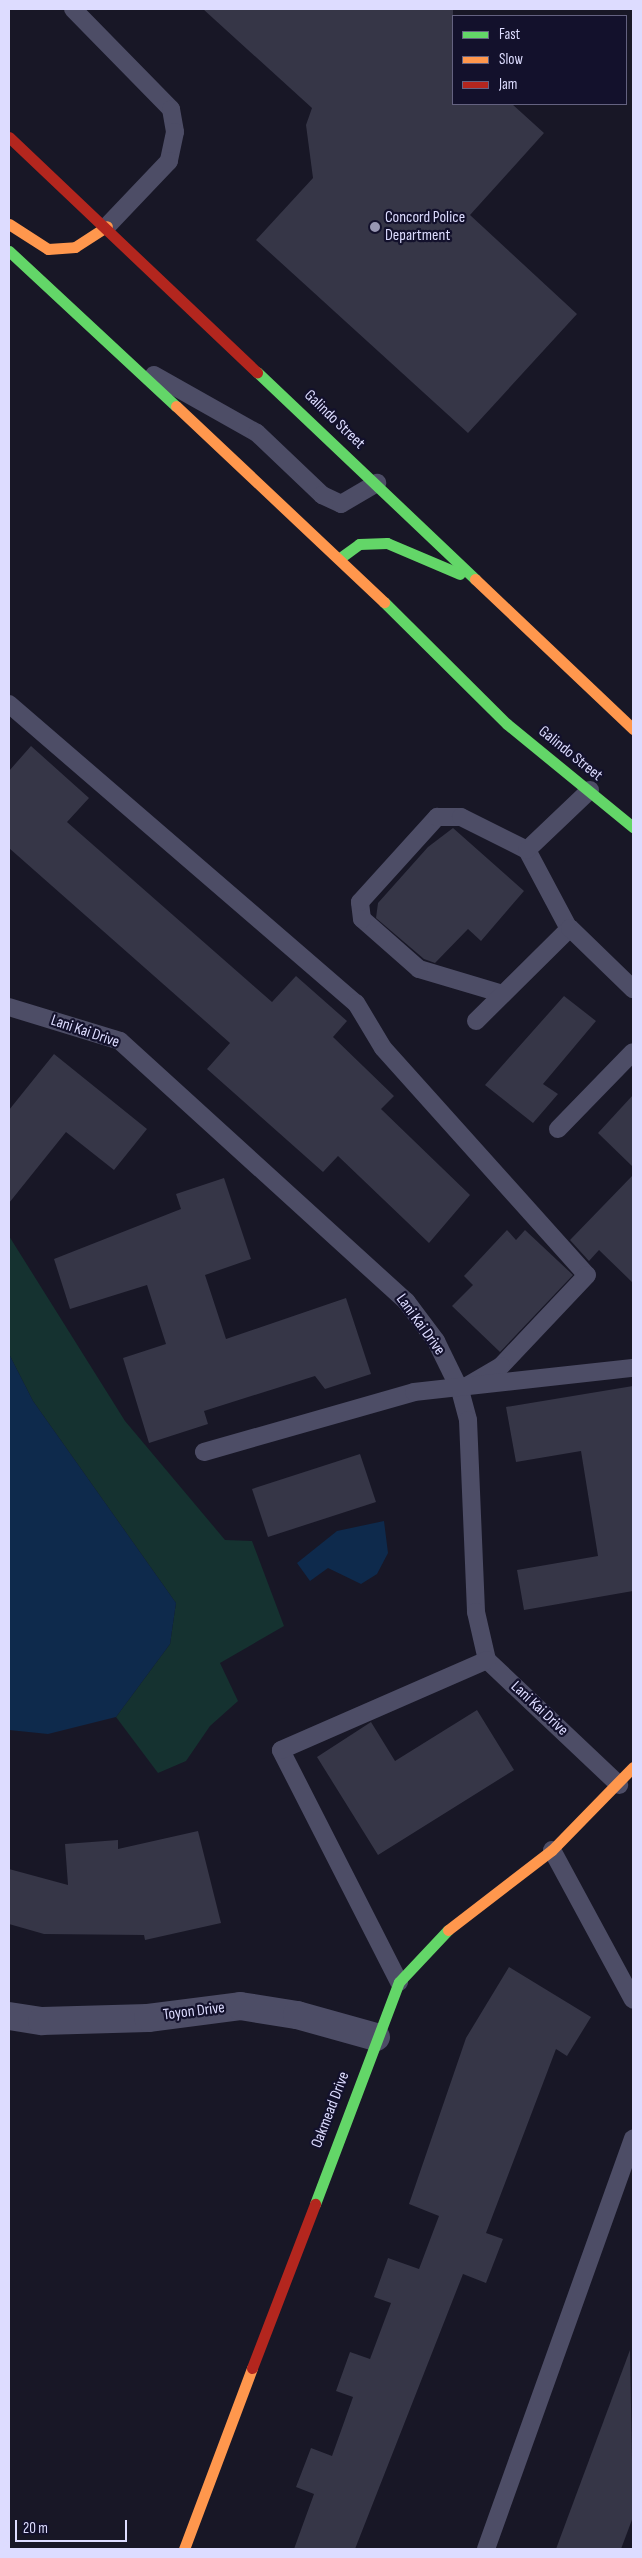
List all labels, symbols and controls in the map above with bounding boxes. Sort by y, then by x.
legend [452,15,627,105]
text: Fast [499,25,520,44]
text: Slow [499,50,523,69]
text: Jam [499,75,517,94]
place label: Concord Police Department [385,208,465,246]
marker: Concord Police Department [369,221,381,233]
street label: Galindo Street [300,386,368,454]
street label: Galindo Street [534,722,606,786]
street label: Lani Kai Drive [48,1011,122,1053]
street label: Lani Kai Drive [391,1291,449,1359]
street label: Lani Kai Drive [506,1678,572,1740]
street label: Toyon Drive [162,1999,226,2025]
street label: Oakmead Drive [308,2069,354,2151]
scale bar [18,2510,130,2542]
text: 20 m [23,2519,48,2538]

